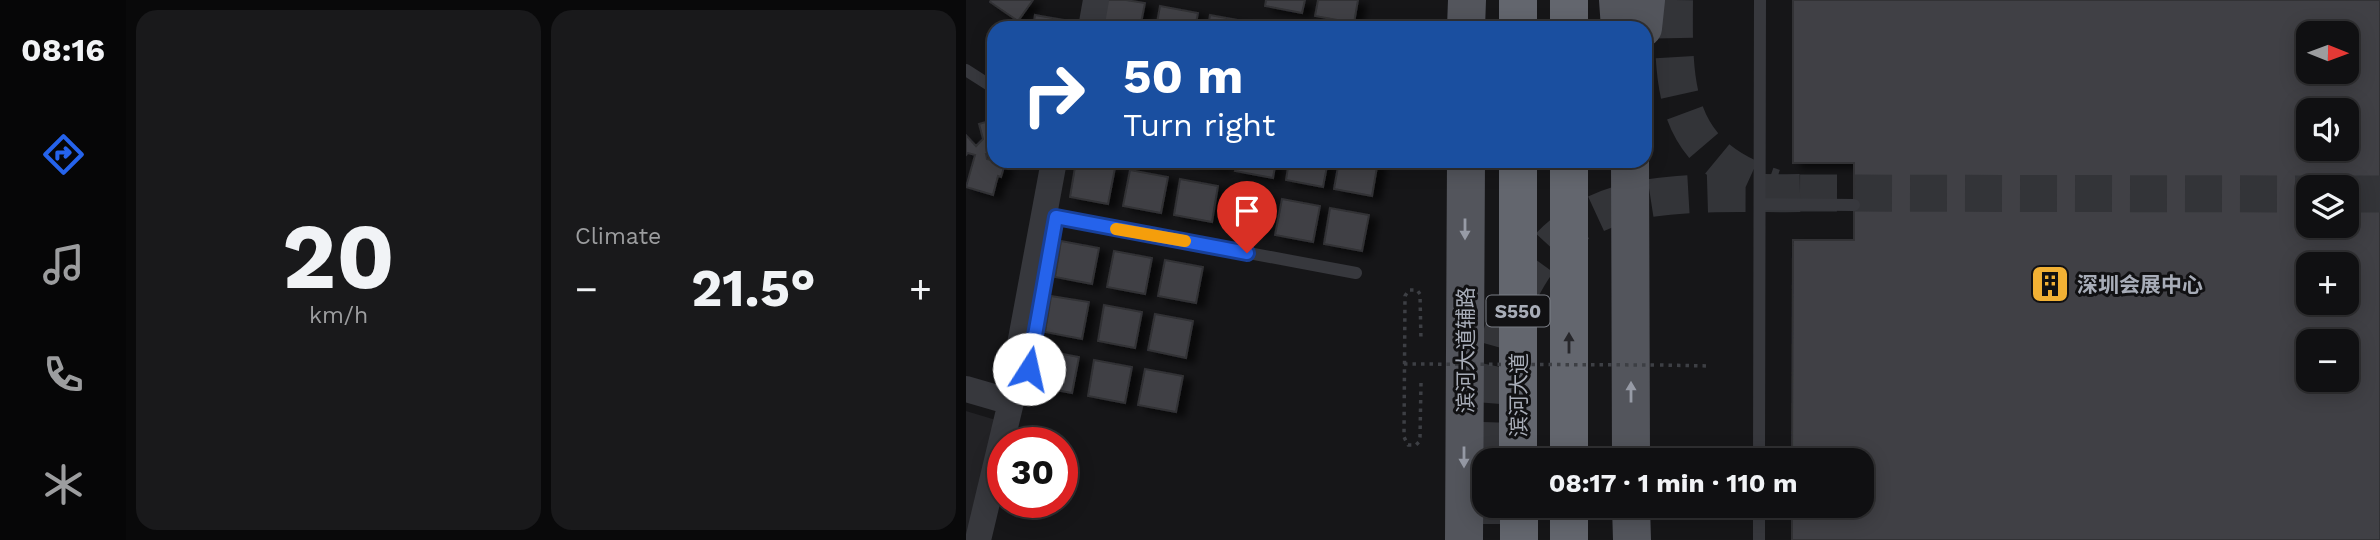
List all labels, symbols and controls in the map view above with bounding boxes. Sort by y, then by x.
north arrow [2296,21,2359,84]
map controls [2296,21,2359,392]
text: 08:16 [21,31,105,69]
text: 50 m [1123,47,1243,105]
icon: right [1008,49,1099,140]
button: sound [2296,98,2359,161]
text: Turn right [1123,106,1275,144]
icon: directions [39,130,88,179]
button: layers [2296,175,2359,238]
pin [1217,181,1277,253]
icon: arrive [1228,192,1266,230]
text: 20 [282,203,395,310]
one-way arrow [1459,218,1471,240]
text: Climate [575,223,661,250]
icon: music [39,240,88,289]
button: + [2296,252,2359,315]
text: 21.5° [691,258,816,319]
building icon: 深圳会展中心 [2029,263,2071,305]
text: − [575,267,598,311]
text: + [909,267,932,311]
place label: 深圳会展中心 [2077,272,2203,297]
street label: 滨河大道辅路 [1453,287,1478,413]
road number: S550 [1486,296,1550,326]
text: km/h [309,302,368,329]
button: − [2296,329,2359,392]
position arrow [992,332,1066,406]
one-way arrow [1563,332,1575,354]
icon: phone [39,350,88,399]
street label: 滨河大道 [1506,353,1531,437]
one-way arrow [1625,381,1637,403]
speed limit sign: 30 [987,427,1078,518]
one-way arrow [1458,446,1470,468]
icon: climate [39,460,88,509]
text: 08:17 · 1 min · 110 m [1549,468,1797,498]

